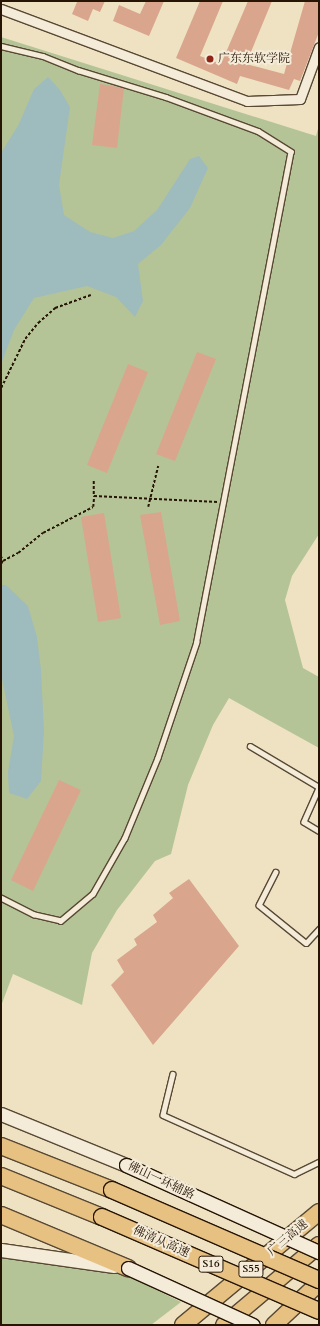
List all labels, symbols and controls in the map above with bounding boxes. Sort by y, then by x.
place label: 广东东软学院 [218,52,290,66]
marker: 广东东软学院 [205,54,215,64]
street label: 佛山一环辅路 [125,1159,197,1203]
street label: 广三高速 [265,1217,311,1259]
street label: 佛清从高速 [131,1223,191,1261]
road number: S16 [198,1255,224,1273]
road number: S55 [238,1260,264,1278]

